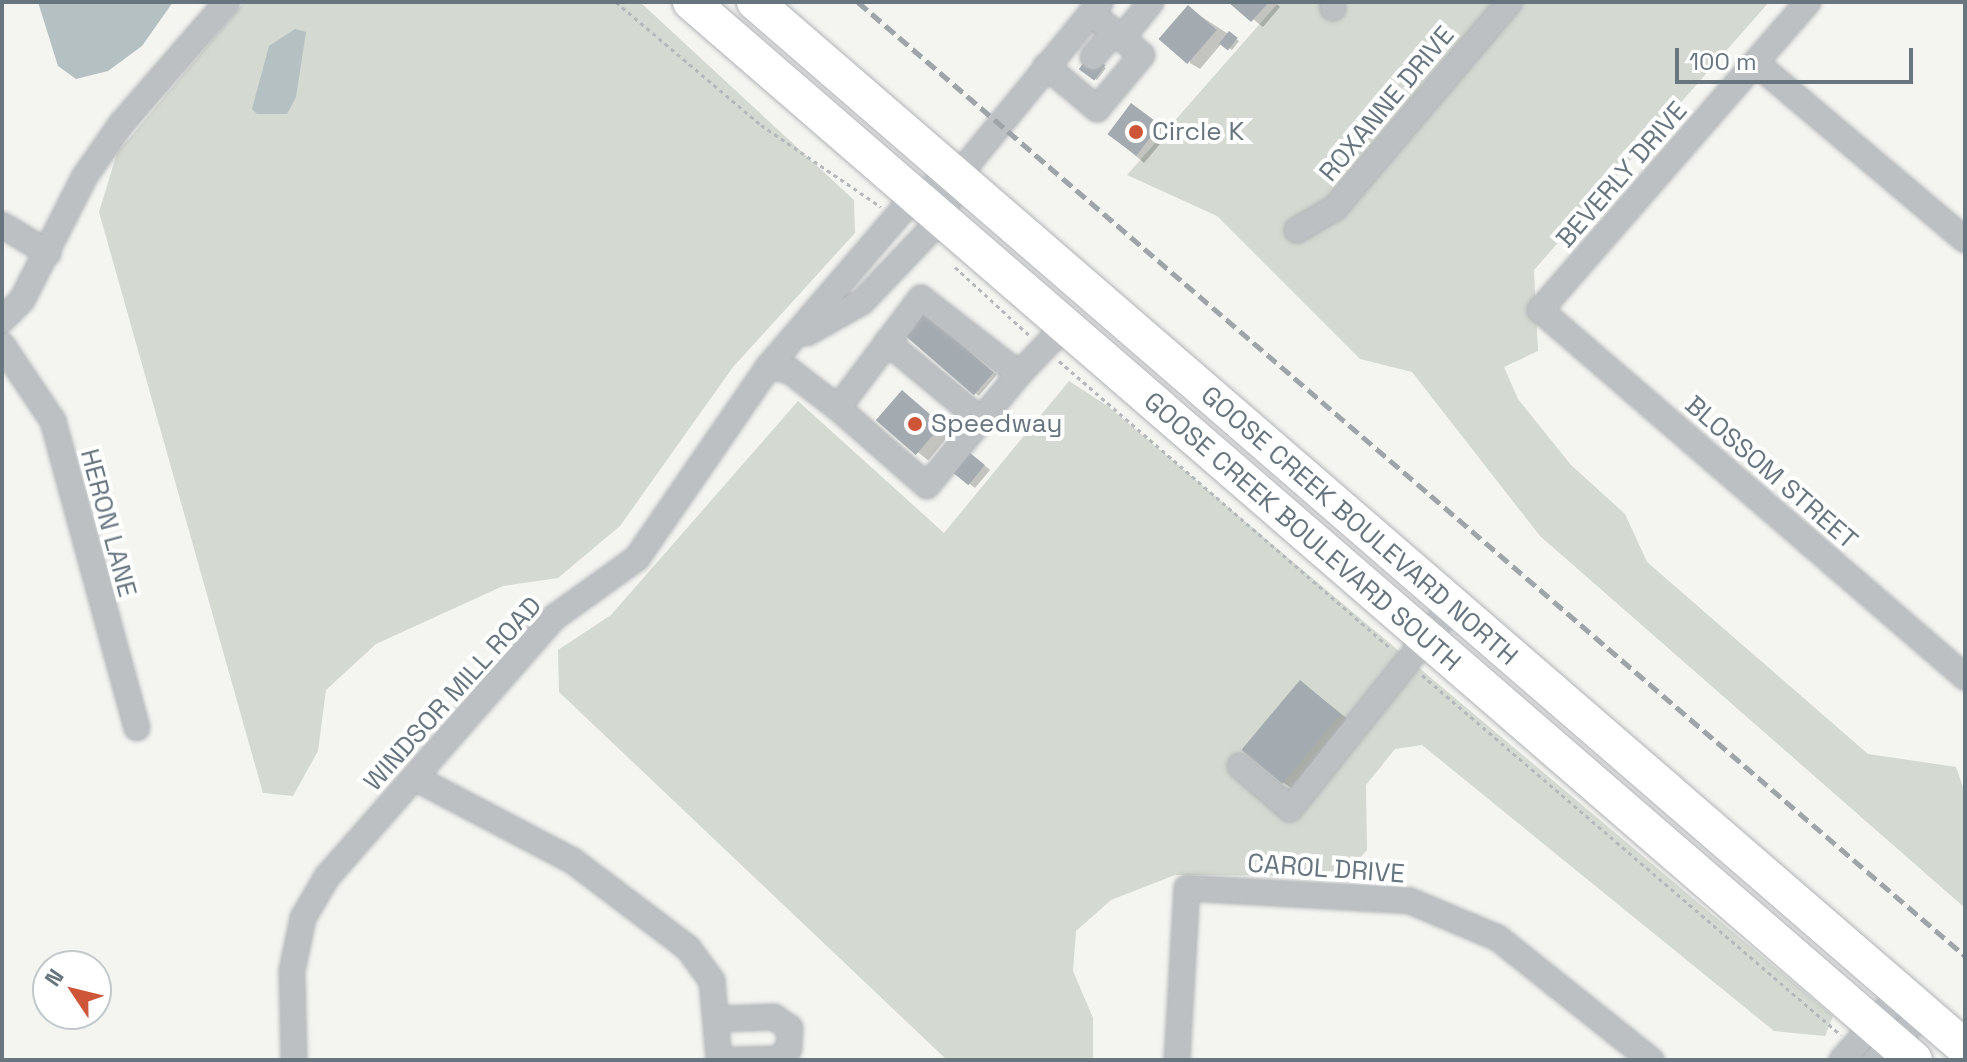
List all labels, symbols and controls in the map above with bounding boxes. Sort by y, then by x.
street label: ROXANNE DRIVE [1313,20,1461,188]
scale bar [1679,32,1917,82]
text: 100 m [1689,46,1757,77]
street label: BEVERLY DRIVE [1550,96,1694,254]
place label: Circle K [1152,116,1244,148]
marker: Circle K [1127,123,1145,141]
street label: GOOSE CREEK BOULEVARD NORTH [1194,380,1524,672]
street label: GOOSE CREEK BOULEVARD SOUTH [1137,386,1467,678]
street label: BLOSSOM STREET [1678,390,1864,556]
place label: Speedway [931,408,1062,440]
marker: Speedway [906,415,924,433]
street label: HERON LANE [73,446,143,600]
street label: WINDSOR MILL ROAD [357,590,549,798]
street label: CAROL DRIVE [1246,848,1406,890]
north arrow [32,950,112,1030]
text: N [38,963,70,991]

